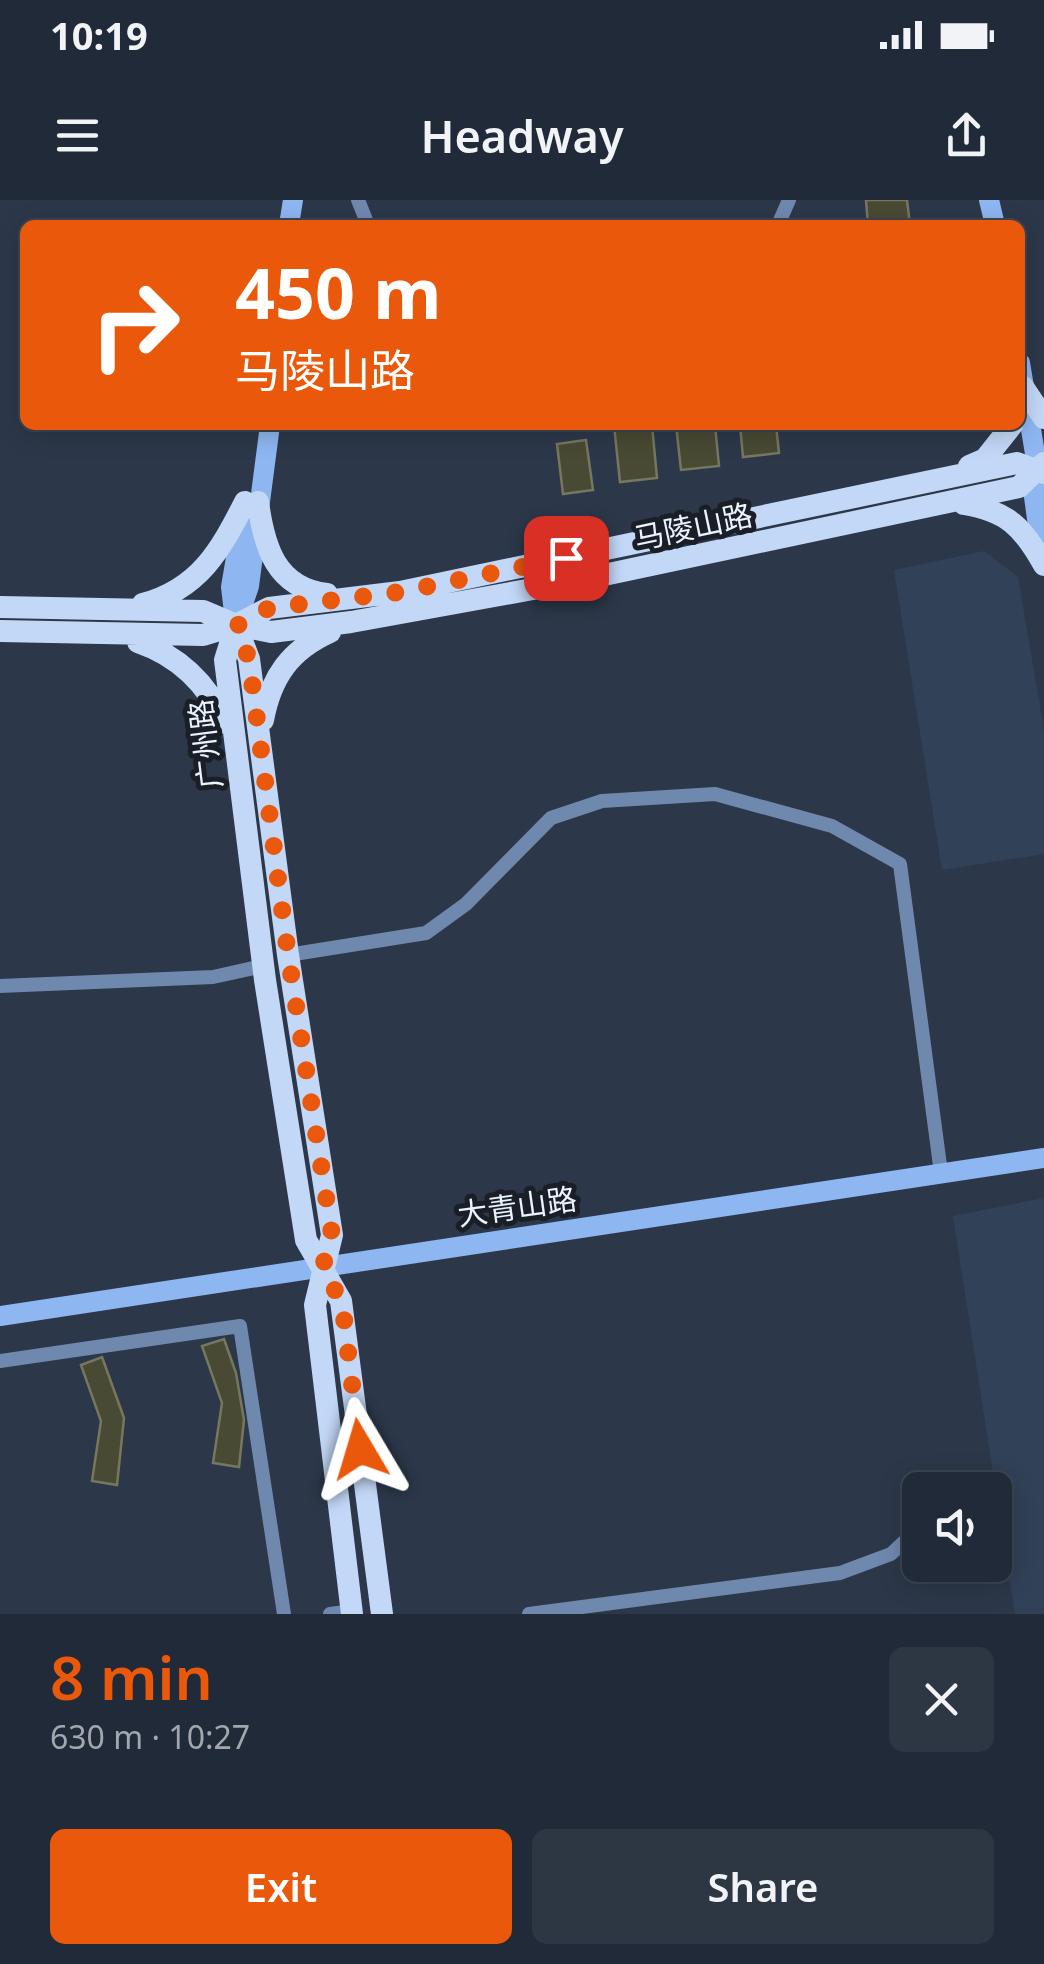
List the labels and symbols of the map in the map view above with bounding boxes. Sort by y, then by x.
street label: 马陵山路 [630,493,756,559]
pin [524,516,609,601]
street label: 广州路 [179,697,231,791]
street label: 大青山路 [455,1177,579,1235]
position arrow [308,1397,412,1501]

